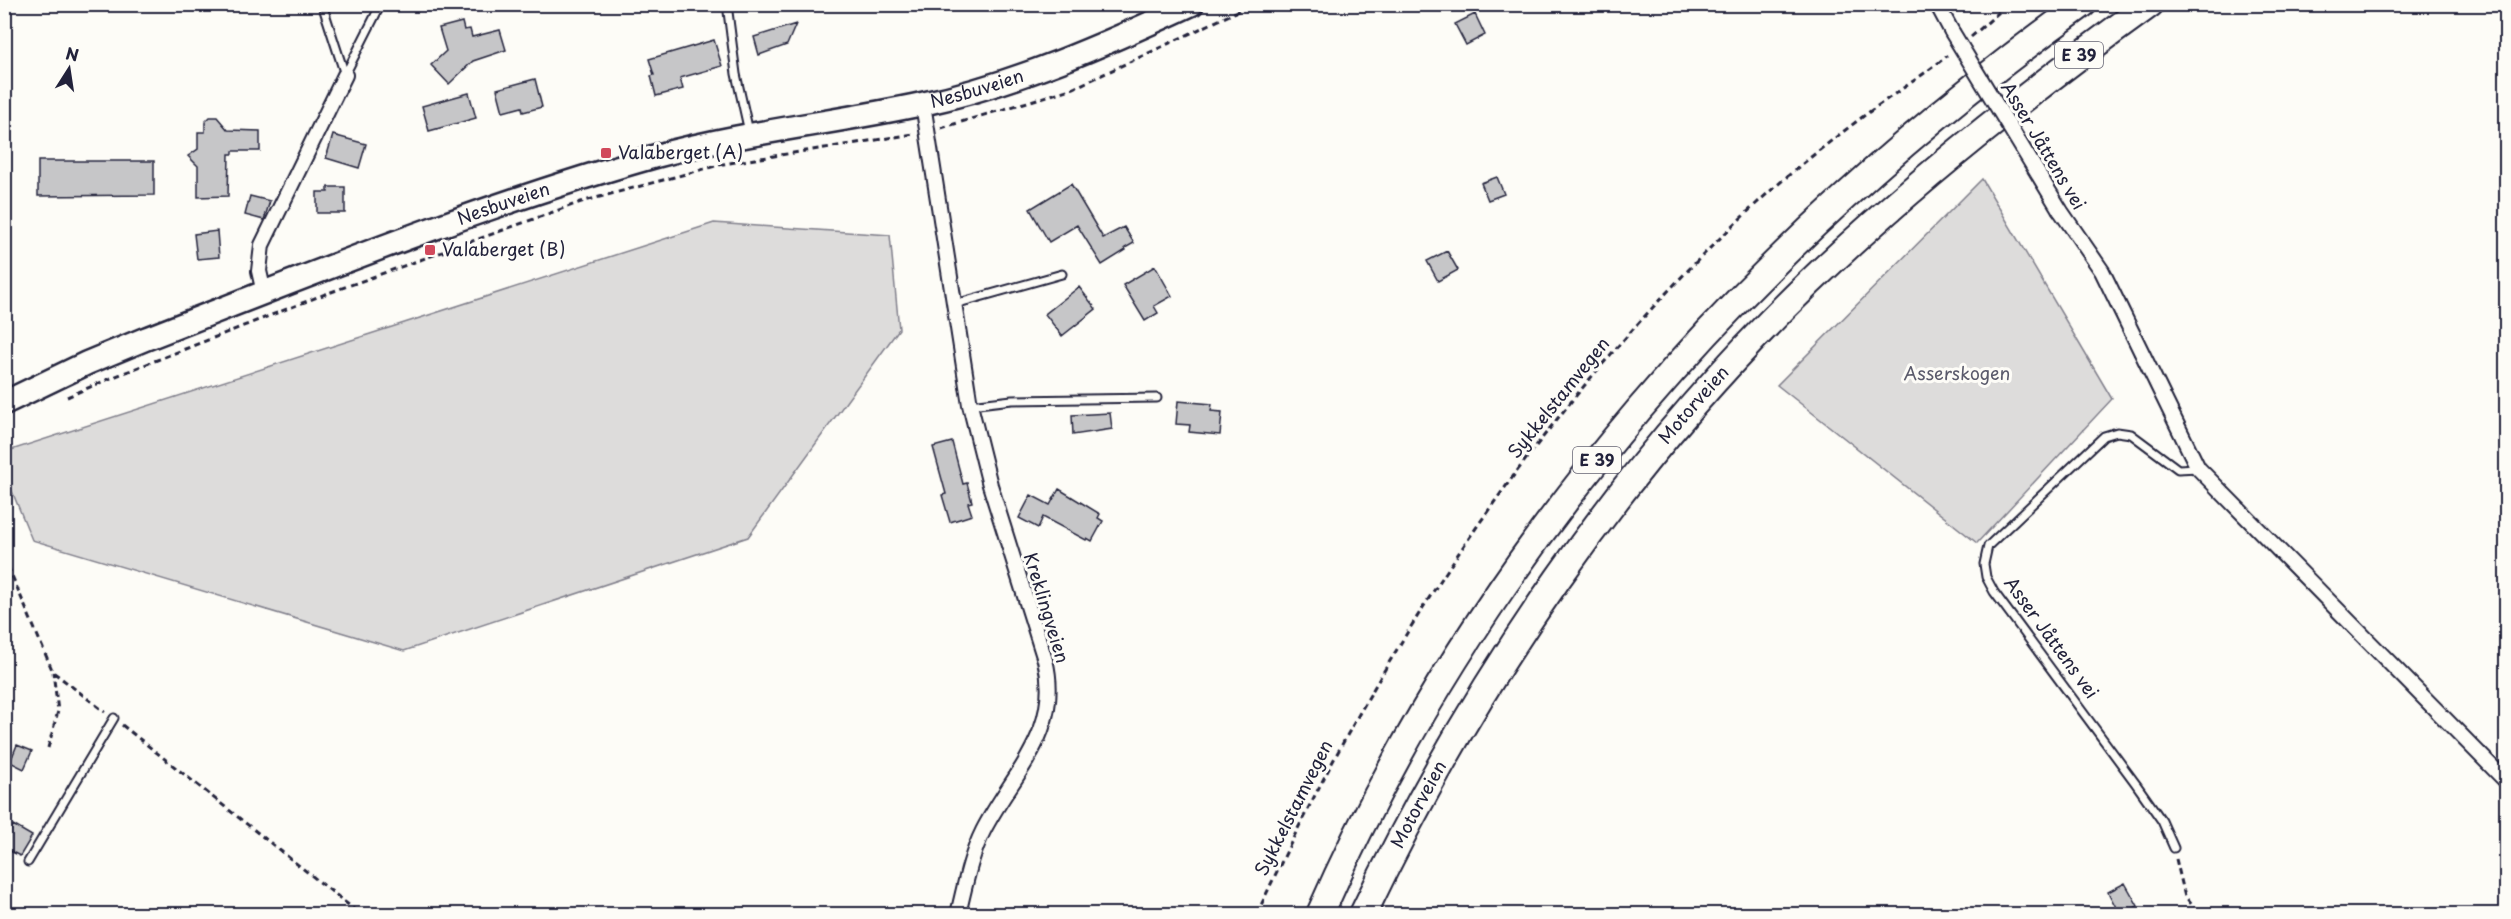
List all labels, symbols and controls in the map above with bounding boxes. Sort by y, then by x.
north arrow [39,39,99,99]
text: N [64,40,81,66]
road number: E 39 [2055,42,2103,68]
street label: Nesbuveien [927,61,1027,114]
street label: Asser Jåttens vei [1995,76,2093,214]
place label: Valaberget (A) [618,138,743,165]
marker: Valaberget (A) [599,146,613,160]
street label: Nesbuveien [453,174,553,231]
place label: Valaberget (B) [442,235,565,262]
marker: Valaberget (B) [423,243,437,257]
street label: Sykkelstamvegen [1500,331,1615,464]
street label: Motorveien [1651,359,1734,449]
park label: Asserskogen [1904,359,2010,386]
road number: E 39 [1573,447,1621,473]
street label: Kreklingveien [1018,549,1077,666]
street label: Asser Jåttens vei [1999,570,2106,704]
street label: Sykkelstamvegen [1247,735,1339,880]
street label: Motorveien [1383,755,1452,852]

